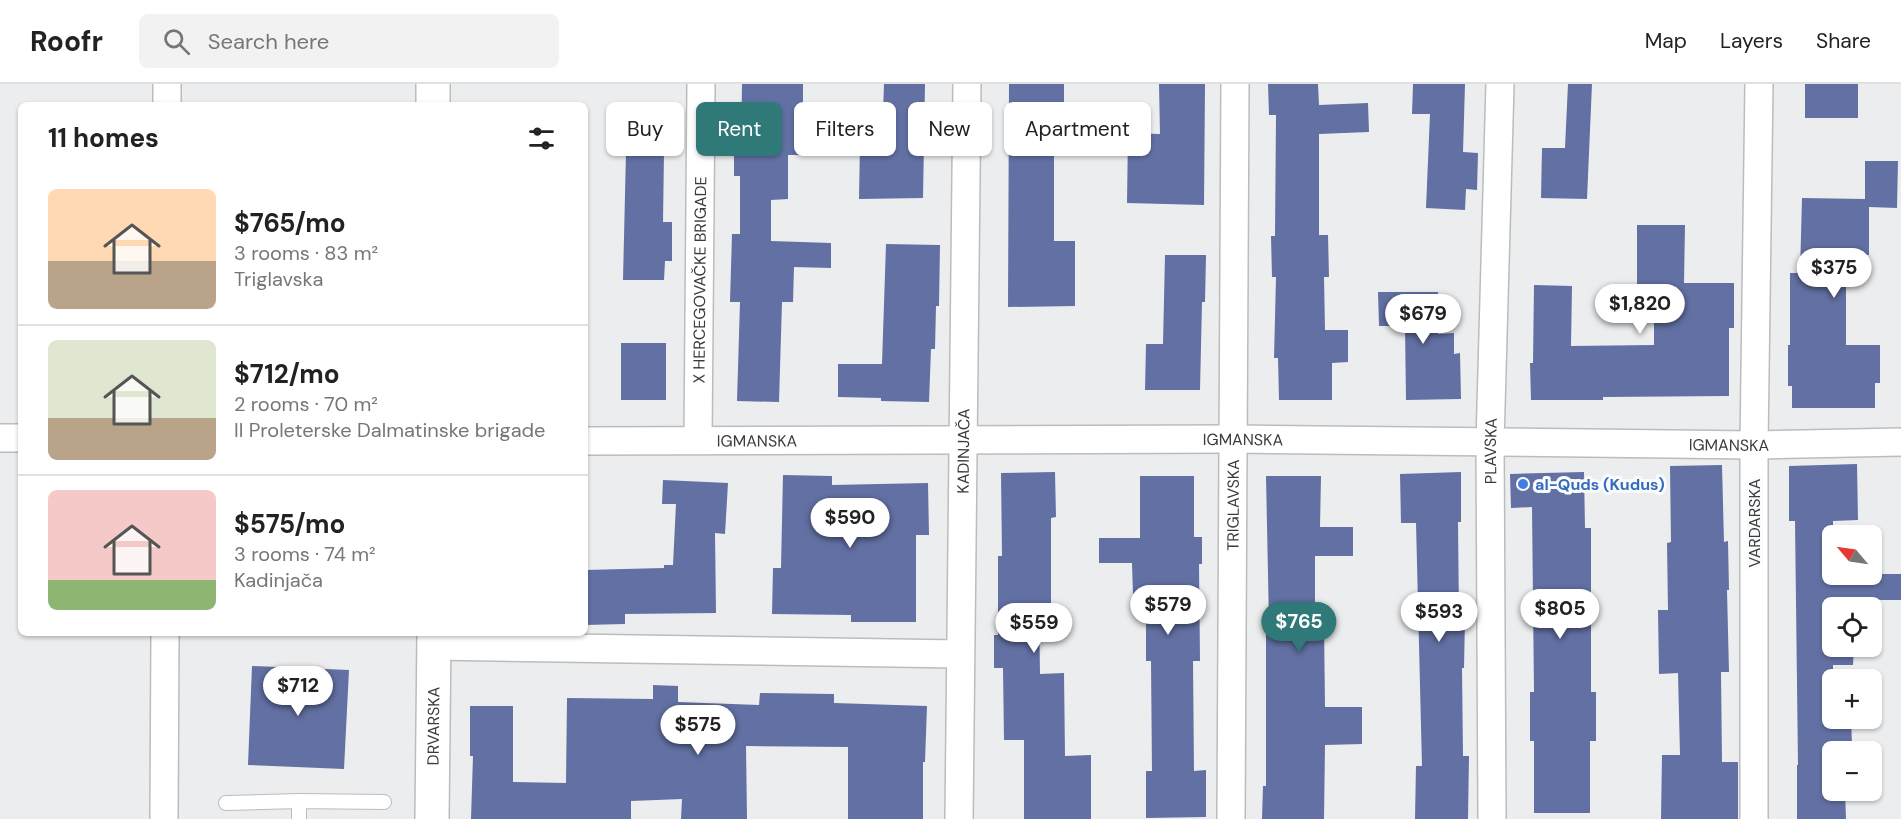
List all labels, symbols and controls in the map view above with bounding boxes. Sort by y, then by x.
search box [139,14,559,68]
text: Roofr [30,23,103,60]
icon: search [160,25,193,58]
text: Search here [208,27,329,56]
text: Map [1645,27,1687,55]
text: Layers [1720,27,1783,55]
text: Share [1816,27,1871,55]
chip: Buy [606,102,684,156]
chip: Rent [696,102,782,156]
chip: Filters [794,102,896,156]
chip: New [908,102,992,156]
chip: Apartment [1004,102,1151,156]
text: 11 homes [48,121,159,155]
icon: filters [525,122,558,155]
street label: X HERCEGOVAČKE BRIGADE [688,176,711,384]
text: $765/mo [234,206,346,240]
icon: home [96,213,168,285]
text: 3 rooms · 83 m² [234,240,378,266]
pin: $375 [1798,248,1870,299]
text: $375 [1811,254,1857,280]
text: Triglavska [234,266,323,292]
pin: $1,820 [1591,284,1689,335]
text: $1,820 [1609,290,1671,316]
pin: $679 [1387,294,1459,345]
text: $679 [1399,300,1447,326]
text: $712/mo [234,357,340,391]
icon: home [96,364,168,436]
text: 2 rooms · 70 m² [234,391,378,417]
street label: KADINJAČA [953,408,974,494]
text: II Proleterske Dalmatinske brigade [234,417,545,443]
street label: PLAVSKA [1480,417,1502,484]
street label: IGMANSKA [1203,429,1284,451]
street label: IGMANSKA [717,430,798,452]
street label: IGMANSKA [1689,434,1770,456]
street label: TRIGLAVSKA [1222,459,1244,551]
place label: al-Quds (Kudus) [1535,474,1665,495]
marker: al-Quds (Kudus) [1516,477,1530,491]
street label: VARDARSKA [1744,478,1765,567]
pin: $590 [814,498,886,549]
text: $590 [825,504,875,530]
text: $575/mo [234,507,345,541]
icon: home [96,514,168,586]
north arrow [1822,525,1882,585]
map controls [1822,525,1882,801]
text: 3 rooms · 74 m² [234,541,376,567]
text: Kadinjača [234,567,323,593]
pin: $579 [1132,585,1204,636]
pin: $805 [1524,589,1596,640]
text: $579 [1144,591,1192,617]
pin: $593 [1403,592,1475,643]
text: $805 [1534,595,1586,621]
button: locate [1822,597,1882,657]
text: $593 [1415,598,1463,624]
pin: $765 [1263,602,1335,653]
pin: $559 [998,603,1070,654]
text: $765 [1275,608,1323,634]
text: $559 [1009,609,1059,635]
pin: $712 [262,666,334,717]
button: + [1822,669,1882,729]
text: $712 [277,672,319,698]
street label: DRVARSKA [423,686,444,765]
pin: $575 [662,705,734,756]
text: $575 [674,711,722,737]
button: − [1822,741,1882,801]

